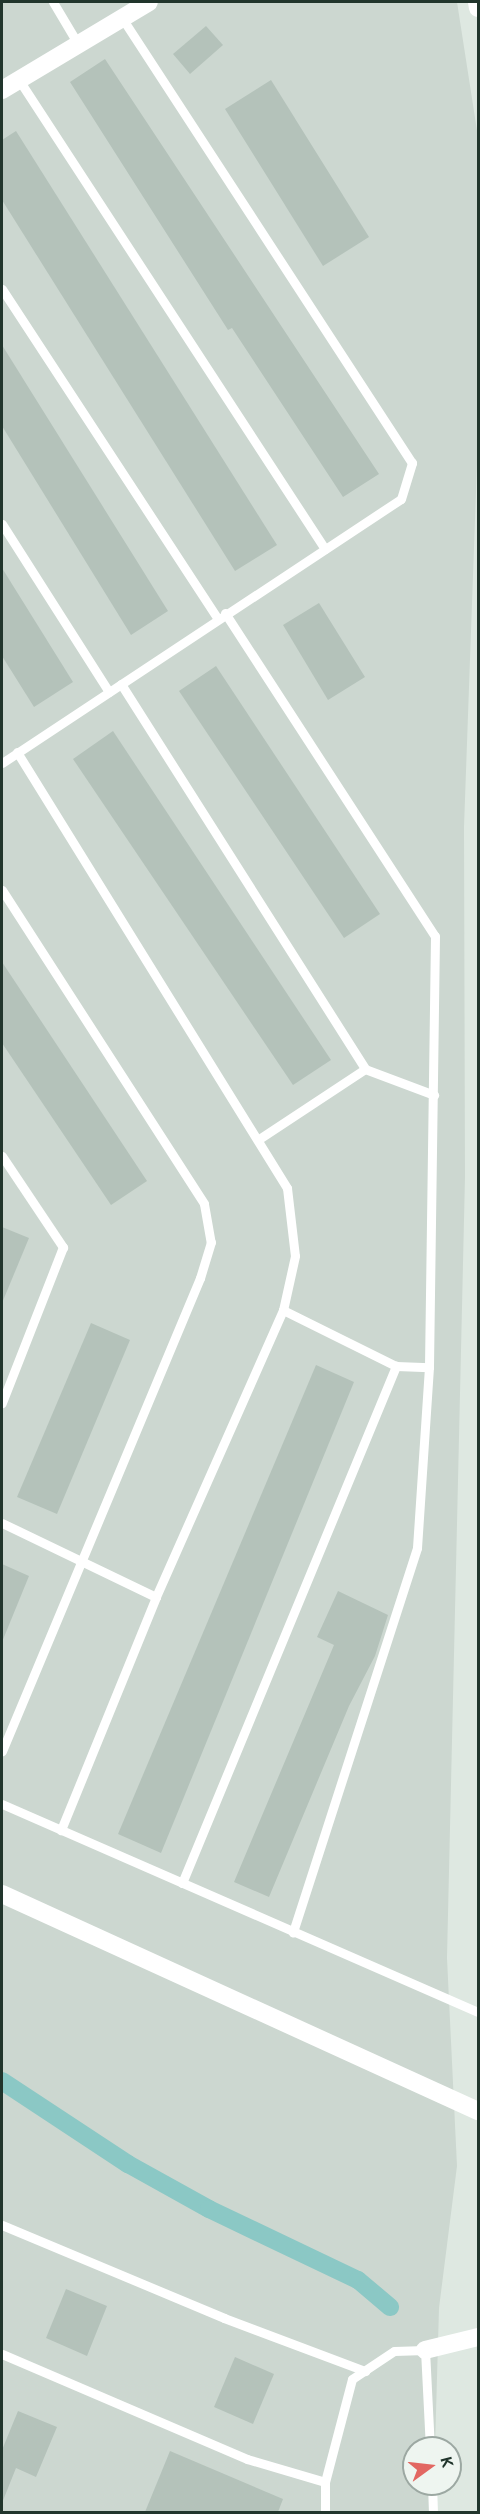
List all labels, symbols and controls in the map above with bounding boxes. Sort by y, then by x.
north arrow [402,2436,462,2496]
text: K [437,2454,458,2469]

